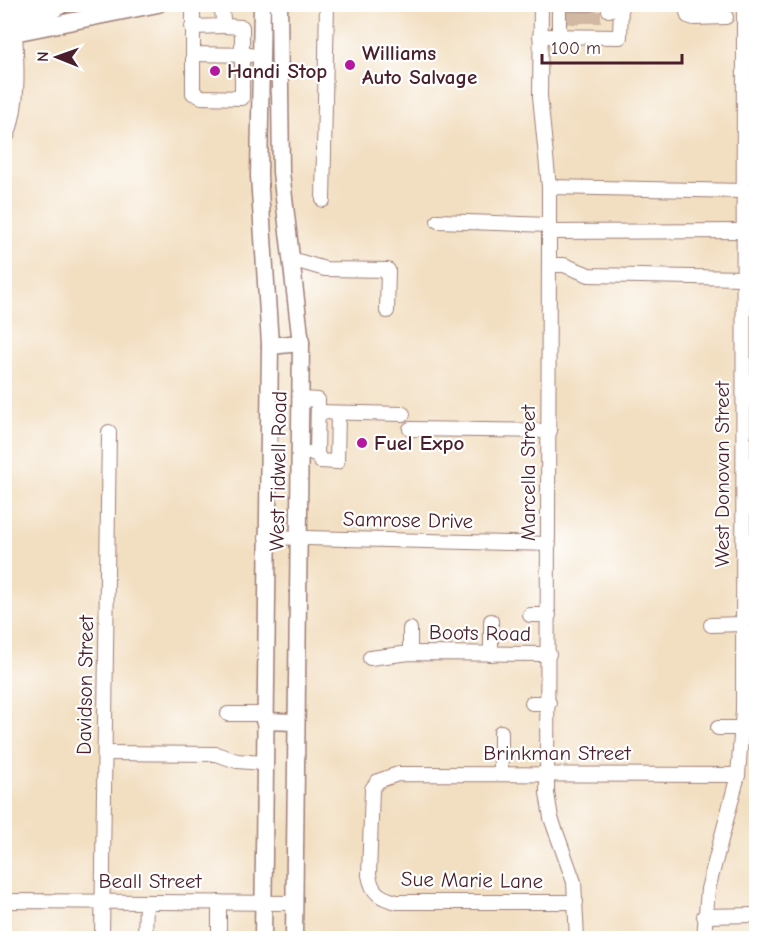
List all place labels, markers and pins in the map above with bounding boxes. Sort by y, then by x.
place label: Williams Auto Salvage [362,41,477,89]
marker: Williams Auto Salvage [343,58,357,72]
place label: Handi Stop [227,59,327,83]
marker: Handi Stop [208,64,222,78]
place label: Fuel Expo [374,431,465,455]
marker: Fuel Expo [355,436,369,450]

